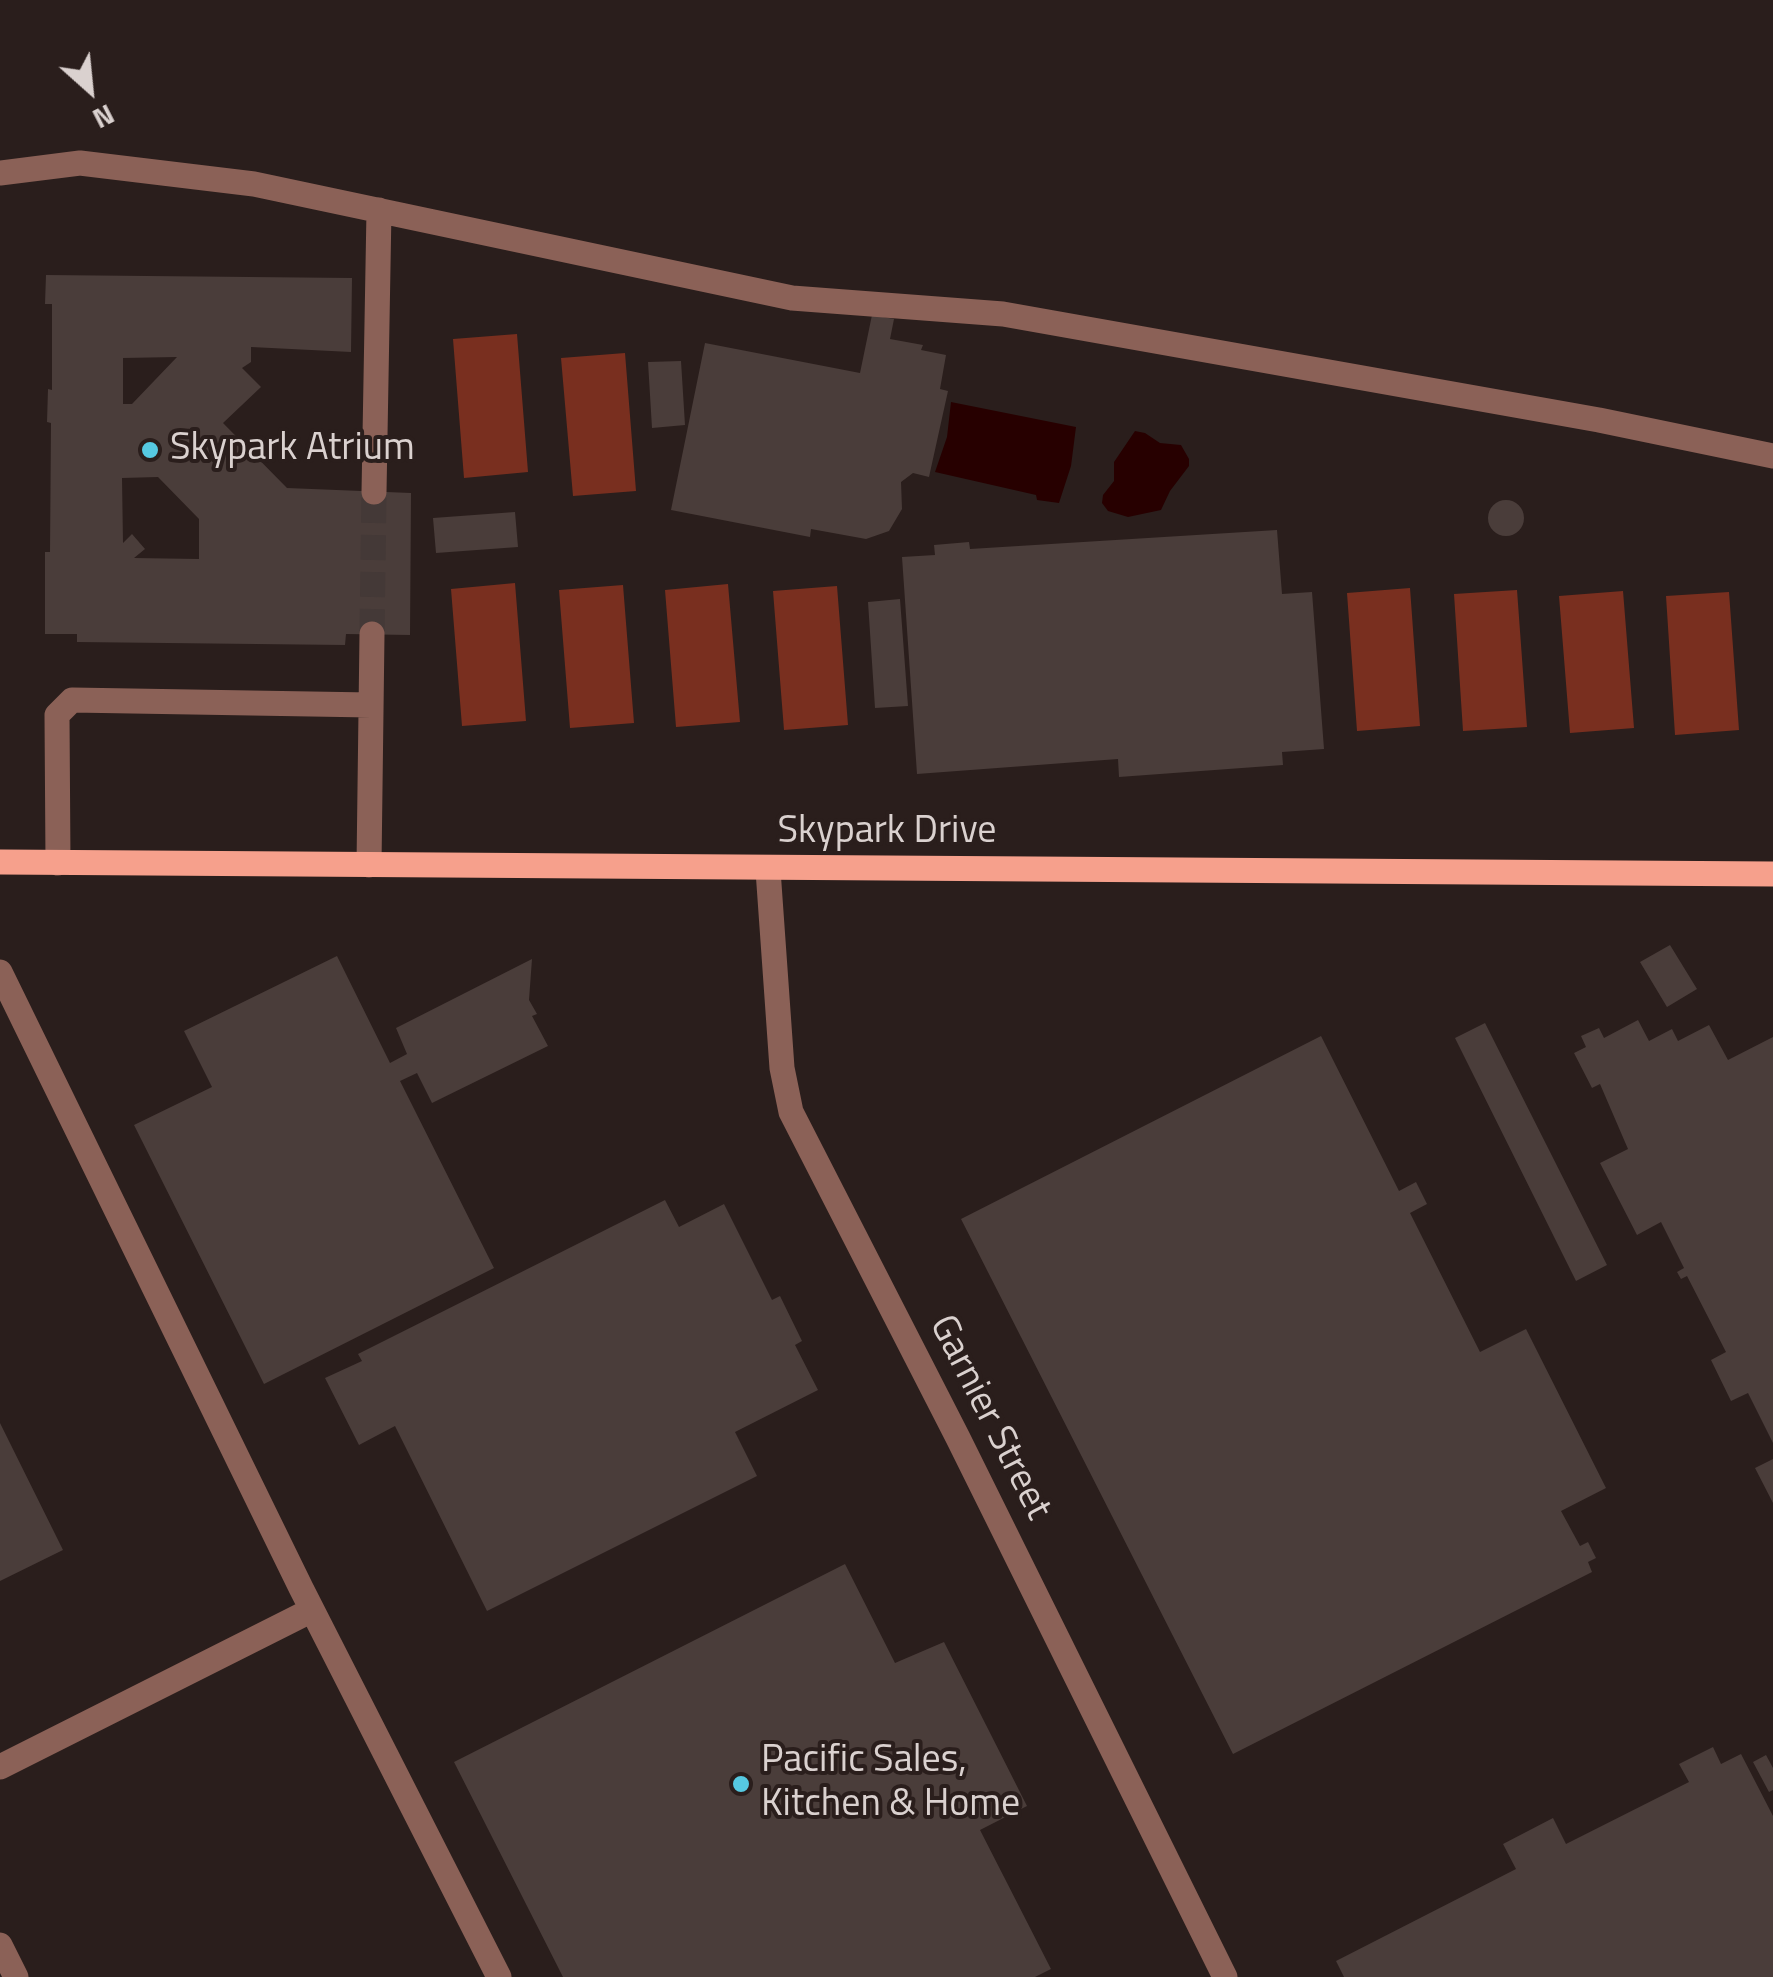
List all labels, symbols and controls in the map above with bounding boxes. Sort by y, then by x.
north arrow [40,40,140,140]
text: N [85,94,122,141]
place label: Skypark Atrium [170,427,415,473]
marker: Skypark Atrium [139,439,161,461]
street label: Skypark Drive [777,810,997,856]
street label: Garnier Street [918,1308,1060,1528]
place label: Pacific Sales, Kitchen & Home [761,1739,1020,1828]
marker: Pacific Sales, Kitchen & Home [730,1773,752,1795]

